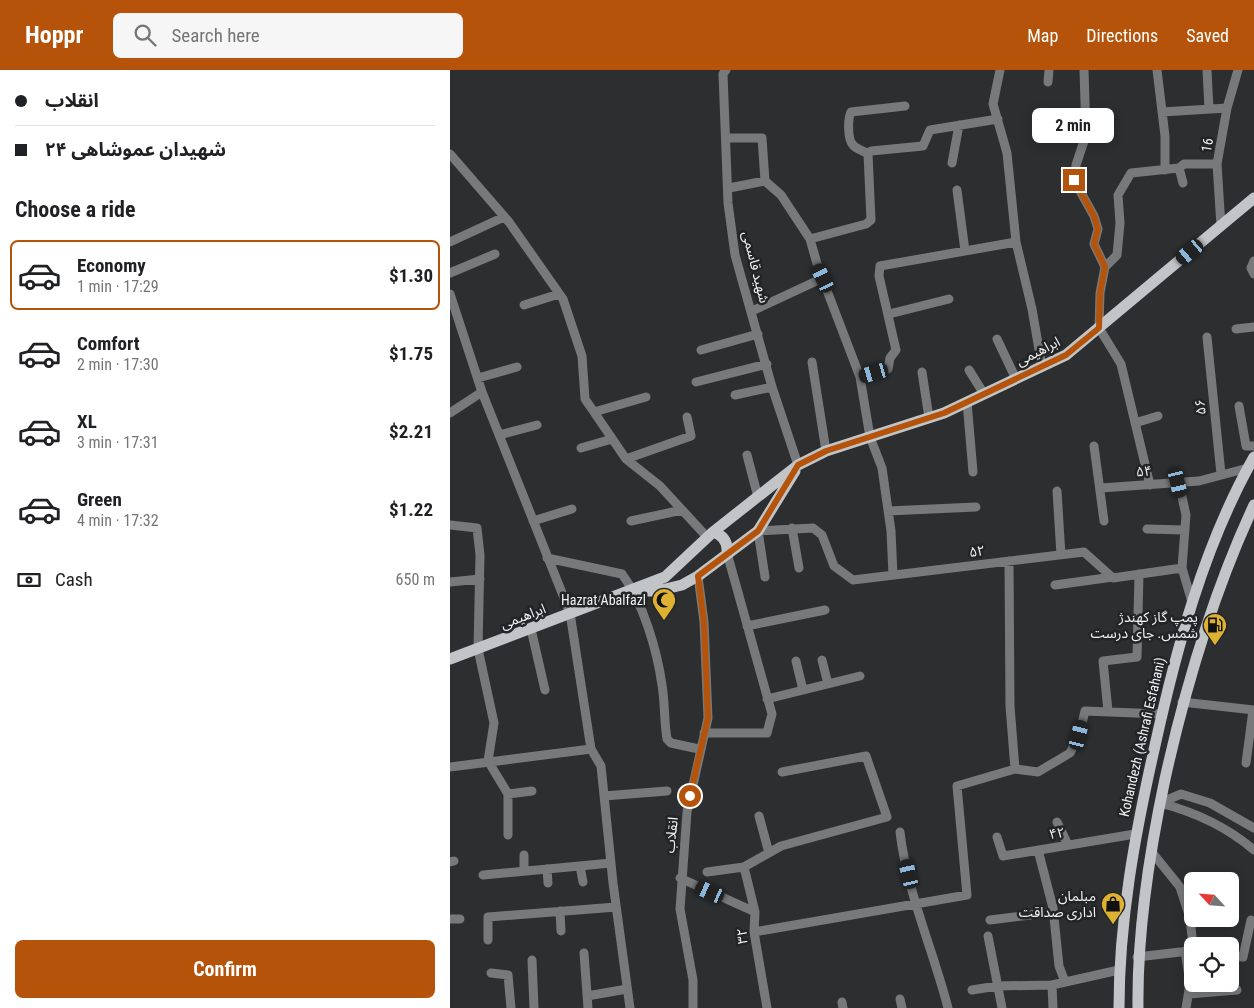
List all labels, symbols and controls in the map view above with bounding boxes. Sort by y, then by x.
search box [113,13,463,58]
text: Hoppr [25,21,83,49]
icon: search [131,21,159,49]
text: Search here [171,24,260,47]
text: Map [1027,25,1058,46]
text: Directions [1086,25,1158,46]
text: Saved [1186,25,1229,46]
text: انقلاب [45,89,99,112]
callout: 2 min [1033,108,1115,142]
text: 2 min [1055,116,1091,135]
street label: 16 [1198,137,1216,153]
text: ۲۴ شهیدان عموشاهی [45,138,226,161]
route end [1063,169,1085,191]
text: Choose a ride [15,197,136,222]
street label: شهید قاسمی [738,229,773,305]
car [1173,237,1206,267]
icon: car [17,253,62,298]
text: Economy [77,254,146,277]
car [809,261,836,295]
text: $1.30 [389,264,433,287]
text: 1 min · 17:29 [77,277,159,296]
icon: car [17,331,62,376]
text: Comfort [77,332,140,355]
street label: ابراهیمی [1013,333,1063,370]
text: $1.75 [389,342,433,365]
text: 2 min · 17:30 [77,355,159,374]
car [857,362,890,384]
street label: ۵۶ [1191,398,1209,416]
icon: car [17,409,62,454]
text: XL [77,410,97,433]
text: $2.21 [389,420,433,443]
text: 3 min · 17:31 [77,433,159,452]
street label: ۵۴ [1135,462,1153,480]
car [1167,467,1188,499]
icon: car [17,487,62,532]
text: Green [77,488,122,511]
text: $1.22 [389,498,433,521]
text: 4 min · 17:32 [77,511,159,530]
street label: ۵۲ [968,542,986,560]
icon: cash [15,566,43,594]
text: Cash [55,568,93,591]
text: 650 m [396,570,435,589]
mosque icon: Hazrat Abalfazl [651,587,677,621]
place label: Hazrat Abalfazl [561,592,646,608]
street label: ابراهیمی [498,600,548,633]
place label: پمپ گاز کهندژ شمس. جای درست [1090,609,1198,642]
fuel station icon: پمپ گاز کهندژ شمس. جای درست [1202,612,1228,646]
street label: Kohandezh (Ashrafi Esfahani) [1116,656,1169,819]
car [1068,719,1089,751]
route start [679,785,701,807]
street label: انقلاب [661,816,681,854]
street label: ۴۲ [1048,824,1066,842]
car [898,858,919,890]
north arrow [1184,872,1239,928]
map controls [1184,872,1239,992]
car [693,879,726,905]
place label: مبلمان اداری صداقت [1019,888,1096,921]
shop icon: مبلمان اداری صداقت [1100,891,1126,925]
street label: ۳۲ [733,927,751,945]
button: locate [1184,937,1239,992]
button: Confirm [15,940,435,998]

